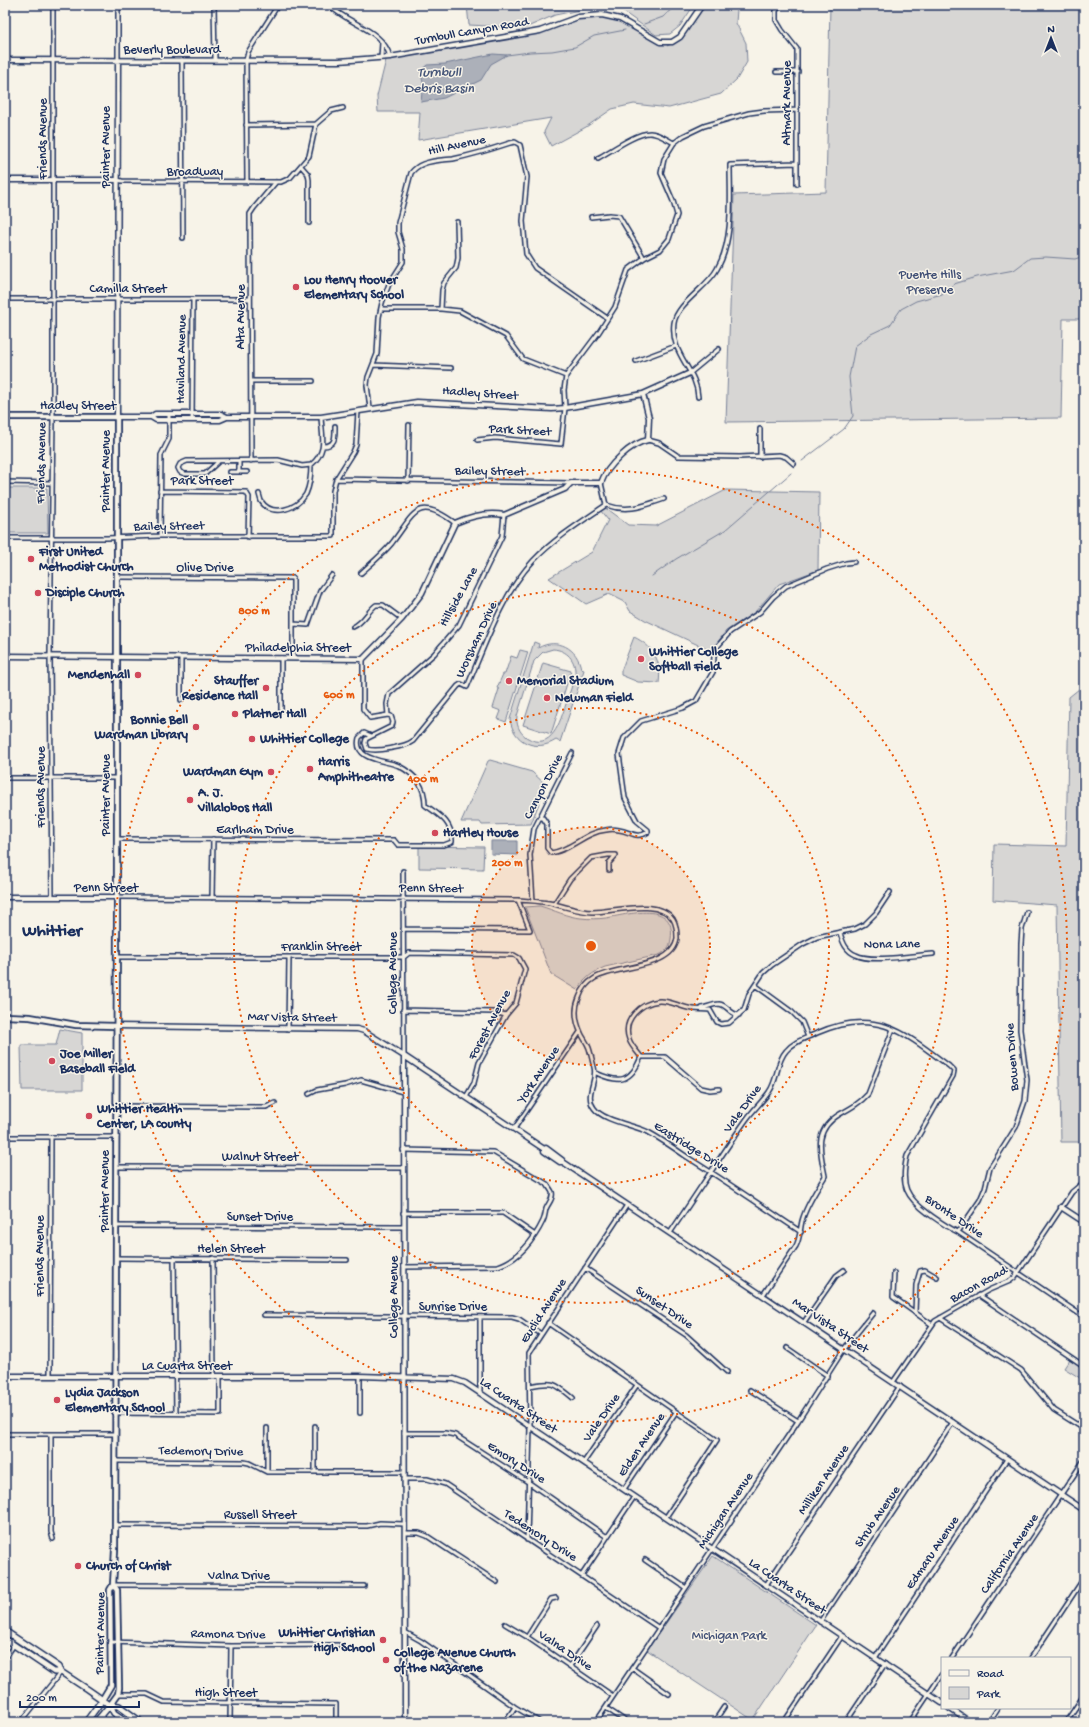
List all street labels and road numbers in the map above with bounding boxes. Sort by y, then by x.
street label: Turnbull Canyon Road [413,14,531,50]
street label: Beverly Boulevard [123,43,222,58]
street label: Altmark Avenue [780,60,795,145]
street label: Friends Avenue [36,98,51,181]
street label: Painter Avenue [99,106,114,189]
street label: Hill Avenue [427,133,487,159]
street label: Broadway [166,165,224,180]
street label: Camilla Street [90,282,168,297]
street label: Alta Avenue [234,284,249,350]
street label: Haviland Avenue [174,314,190,404]
street label: Hadley Street [442,384,520,404]
street label: Hadley Street [40,399,118,414]
street label: Friends Avenue [34,422,50,505]
street label: Park Street [487,422,553,440]
street label: Painter Avenue [99,430,114,513]
street label: Bailey Street [454,464,527,480]
street label: Park Street [170,474,235,489]
street label: Bailey Street [133,519,206,535]
street label: Olive Drive [176,561,234,576]
street label: Hillside Lane [436,564,482,629]
street label: Worsham Drive [453,599,501,680]
street label: Philadelphia Street [244,641,352,656]
street label: Friends Avenue [34,746,49,829]
street label: Canyon Drive [521,752,567,822]
street label: Painter Avenue [99,754,114,837]
street label: Earlham Drive [216,823,294,838]
street label: Penn Street [73,881,140,896]
street label: Penn Street [398,881,465,897]
street label: College Avenue [386,931,401,1014]
street label: Nona Lane [864,937,921,953]
street label: Franklin Street [280,940,363,955]
street label: Forest Avenue [465,987,515,1063]
street label: Mar Vista Street [247,1010,338,1026]
street label: Bowen Drive [1003,1022,1023,1092]
street label: York Avenue [514,1043,564,1107]
street label: Vale Drive [720,1082,766,1137]
street label: Eastridge Drive [651,1119,732,1177]
street label: Painter Avenue [98,1150,113,1233]
street label: Walnut Street [222,1150,300,1165]
street label: Bronte Drive [921,1191,986,1242]
street label: Sunset Drive [227,1210,294,1225]
street label: Friends Avenue [33,1215,48,1298]
street label: Helen Street [197,1242,267,1257]
street label: College Avenue [387,1255,402,1338]
street label: Bacon Road [947,1263,1011,1307]
street label: Euclid Avenue [518,1276,571,1346]
street label: Sunset Drive [632,1283,696,1333]
street label: Mar Vista Street [789,1295,872,1358]
street label: Sunrise Drive [419,1300,488,1315]
street label: La Cuarta Street [142,1359,234,1374]
street label: La Cuarta Street [476,1375,561,1438]
street label: Vale Drive [579,1391,624,1446]
street label: Elden Avenue [615,1410,669,1480]
street label: Emory Drive [484,1439,548,1488]
street label: Milliken Avenue [795,1442,853,1518]
street label: Tedemory Drive [158,1444,244,1460]
street label: Michigan Avenue [695,1470,757,1552]
street label: Strub Avenue [852,1483,904,1551]
street label: Tedemory Drive [500,1506,580,1565]
street label: Russell Street [224,1508,298,1523]
street label: California Avenue [978,1511,1043,1597]
street label: Edmaru Avenue [903,1513,963,1592]
street label: La Cuarta Street [745,1556,830,1619]
street label: Valna Drive [207,1569,270,1584]
street label: Painter Avenue [93,1592,109,1675]
street label: Ramona Drive [190,1627,266,1643]
street label: Valna Drive [534,1627,595,1675]
street label: High Street [195,1686,259,1701]

